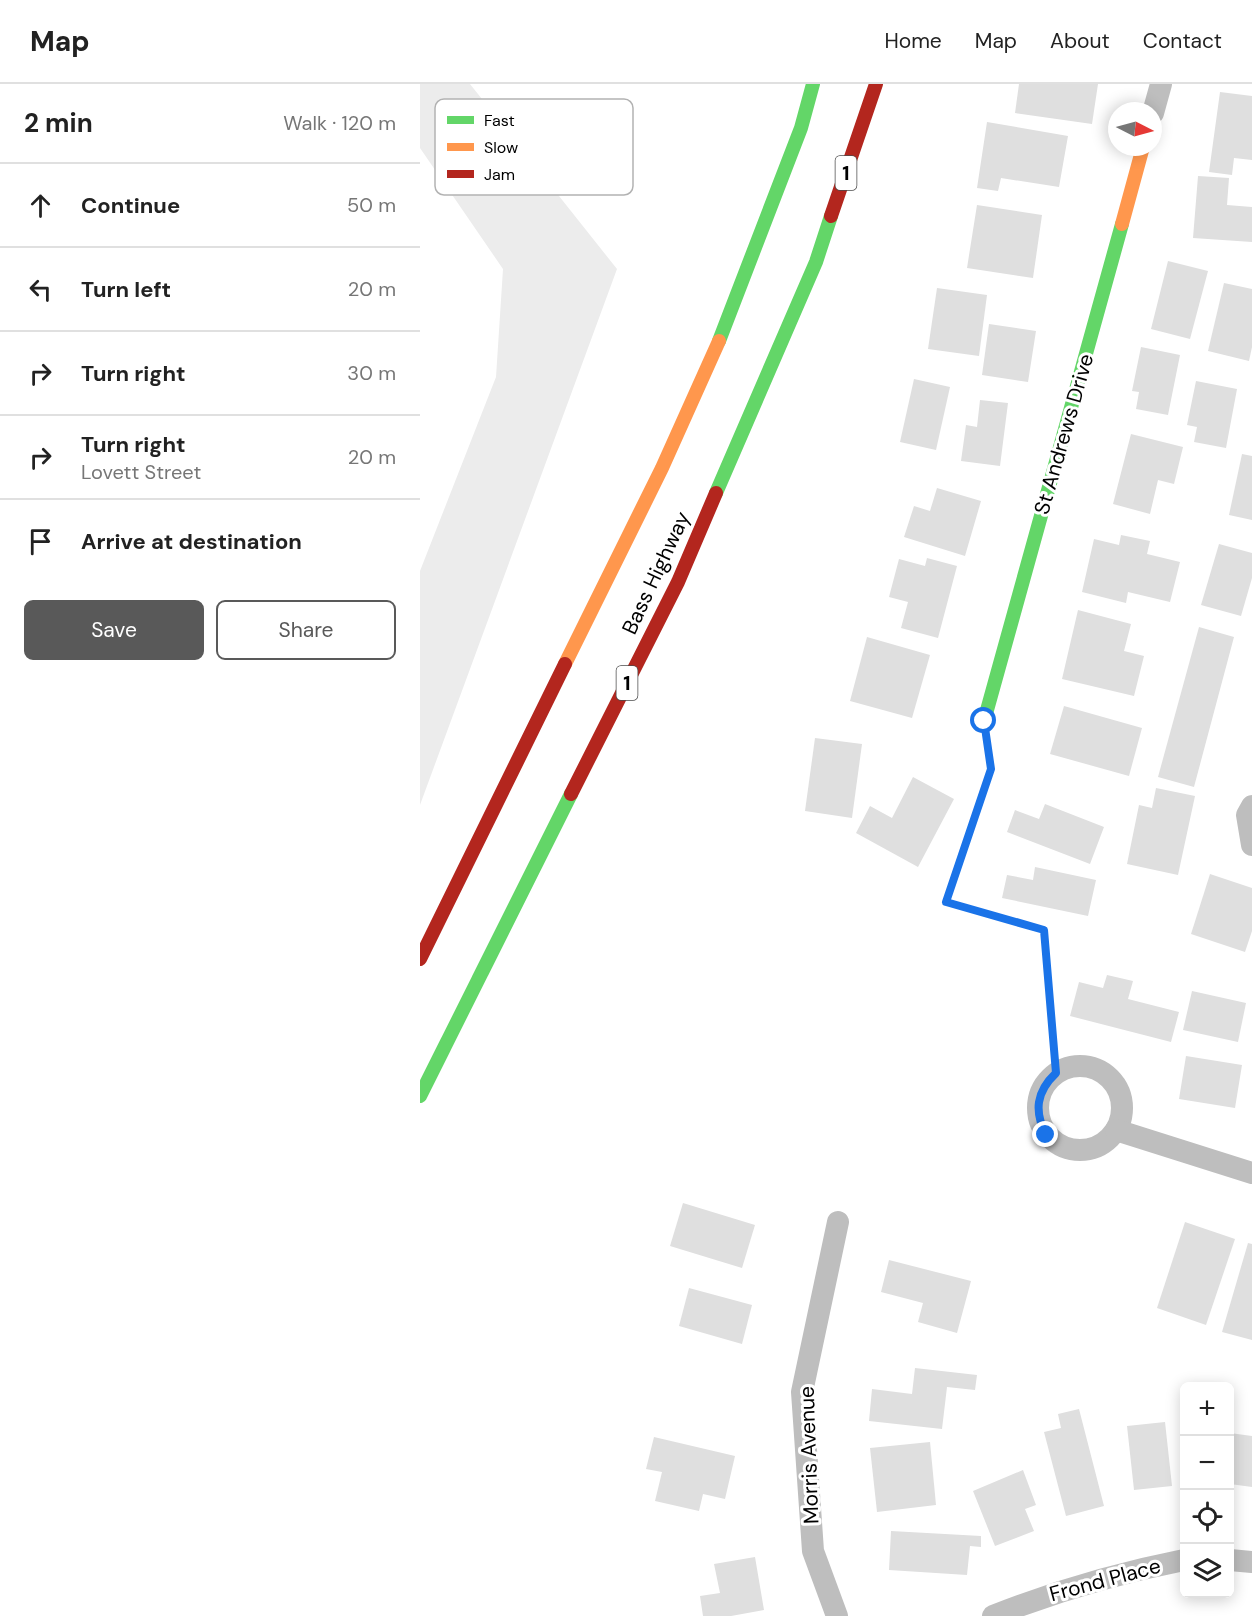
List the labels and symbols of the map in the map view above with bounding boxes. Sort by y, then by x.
legend [435,99,633,195]
north arrow [1108,102,1162,156]
text: Fast [484,110,515,131]
text: Slow [484,137,518,158]
road number: 1 [836,156,856,190]
text: Jam [484,164,515,185]
street label: St Andrews Drive [1028,350,1100,518]
street label: Bass Highway [615,507,697,639]
road number: 1 [616,666,638,700]
route start [970,707,996,733]
route end [1032,1121,1058,1147]
street label: Morris Avenue [793,1385,825,1525]
street label: Frond Place [1046,1552,1164,1608]

